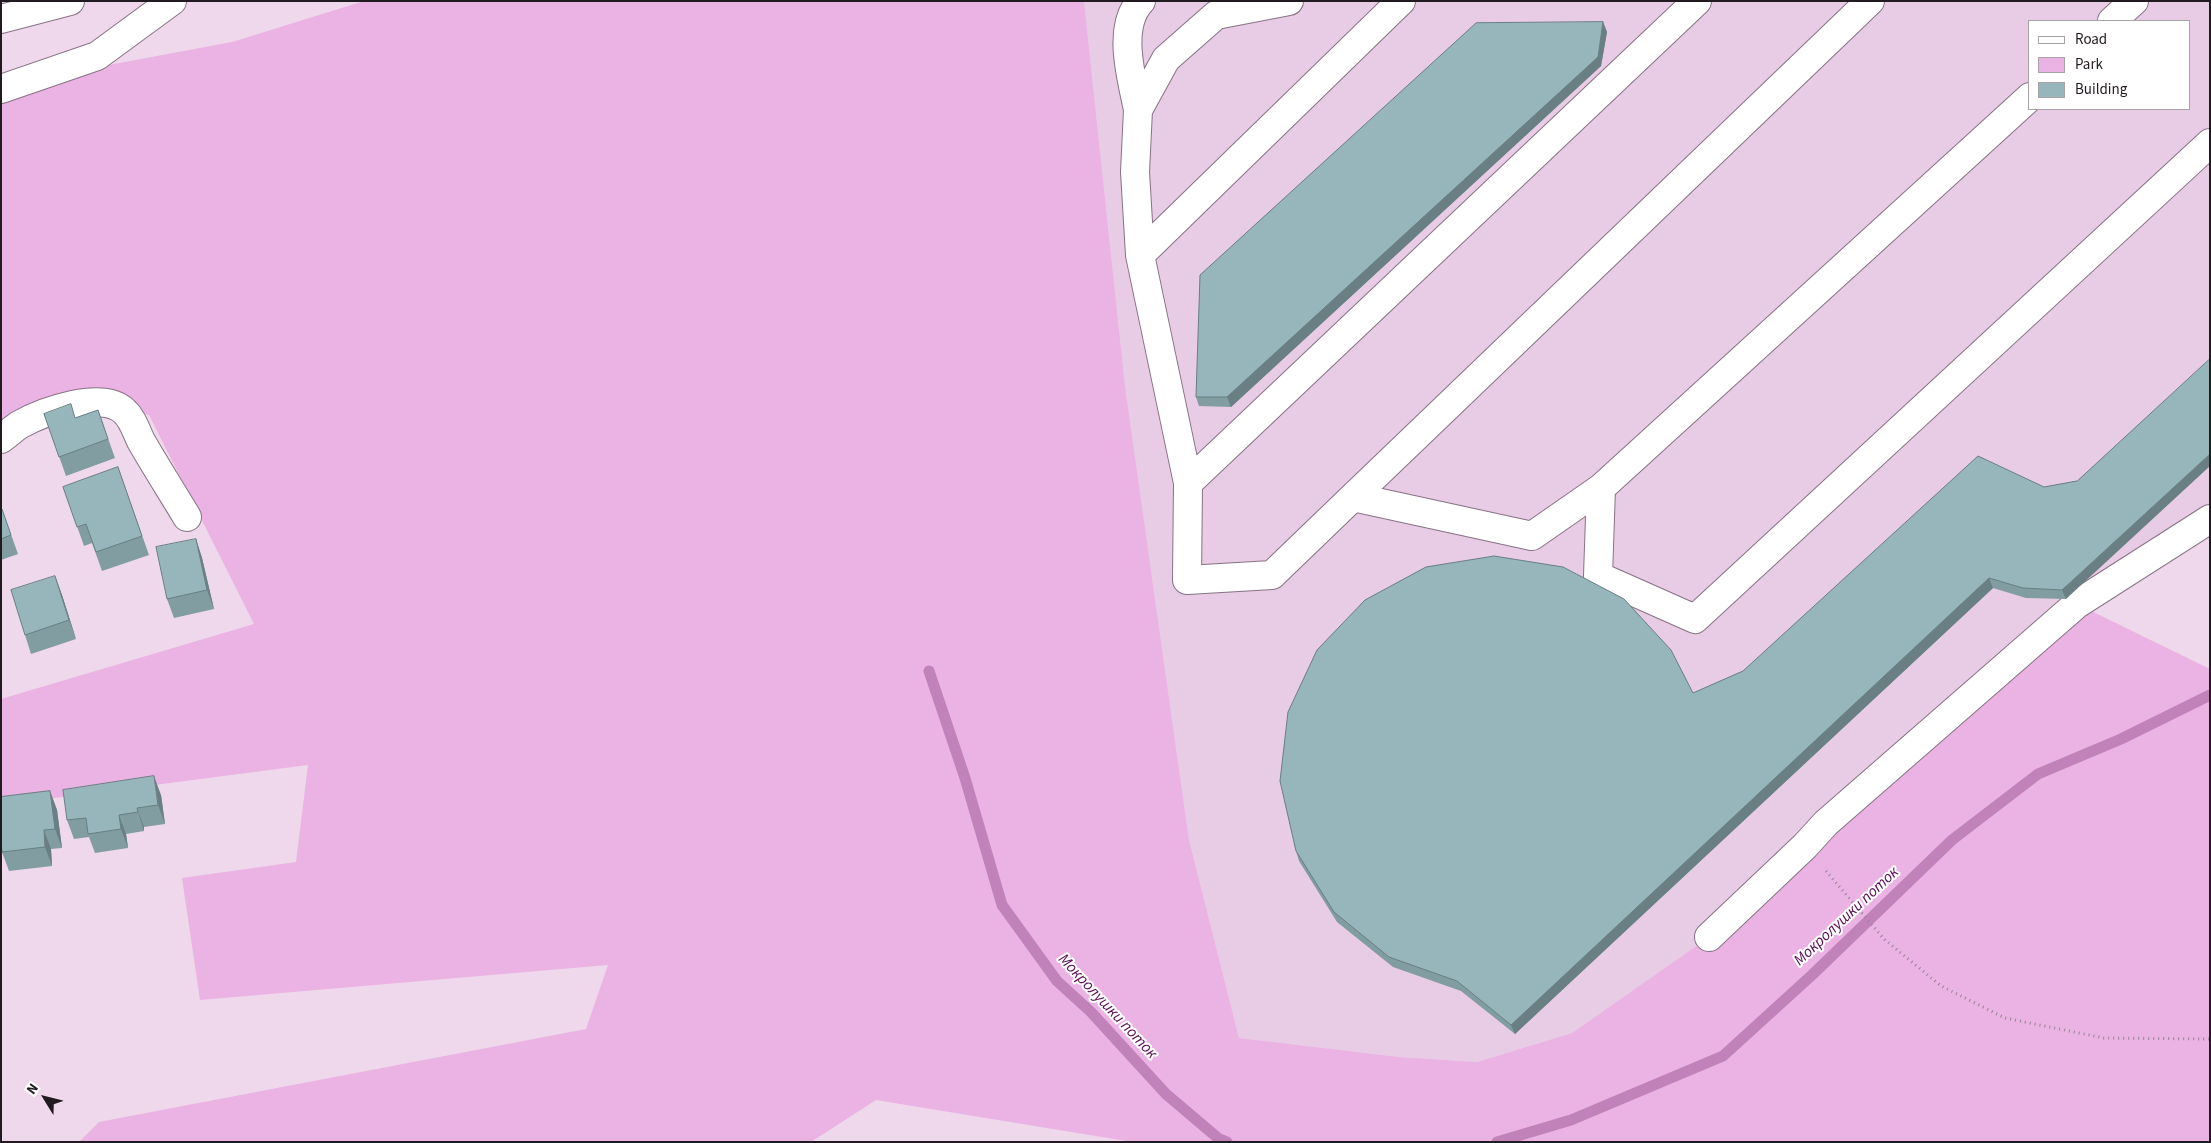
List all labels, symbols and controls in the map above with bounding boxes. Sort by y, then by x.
legend [2028,20,2191,110]
text: Road [2075,29,2107,50]
text: Park [2075,54,2103,75]
text: Building [2075,79,2127,100]
water label: Мокролушки поток [1791,863,1903,971]
water label: Мокролушки поток [1053,951,1161,1063]
north arrow [20,1073,70,1123]
text: N [22,1080,44,1099]

